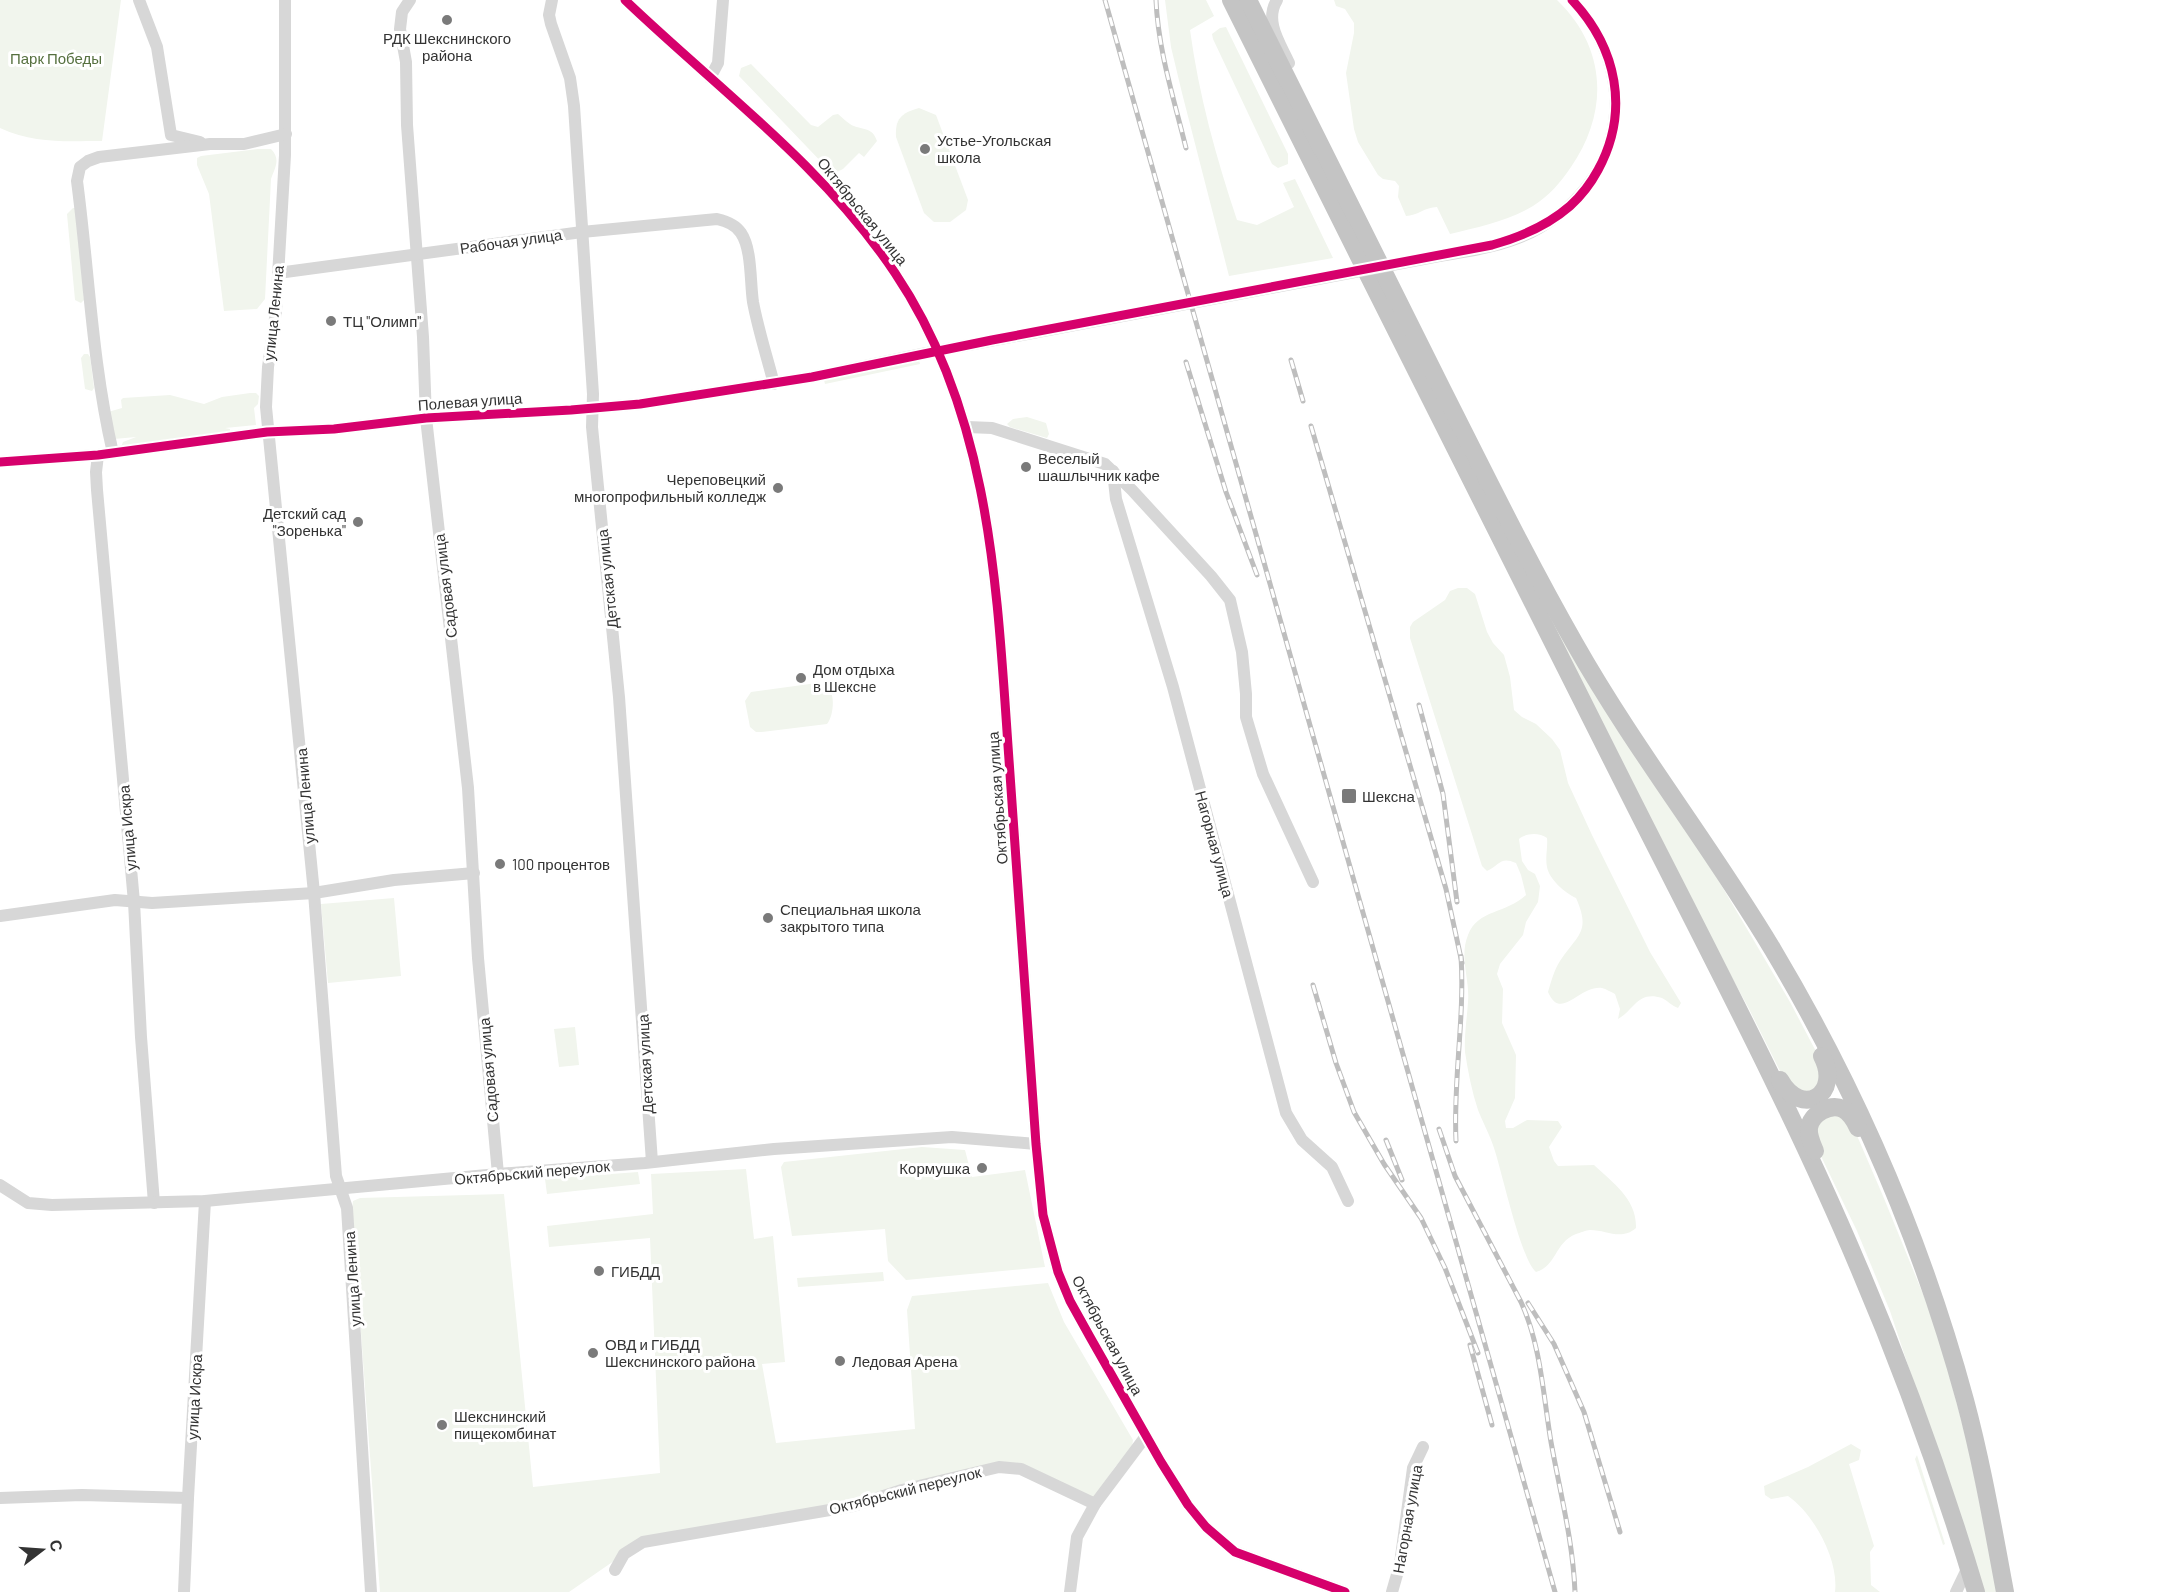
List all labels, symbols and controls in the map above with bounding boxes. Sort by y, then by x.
marker: РДК Шекснинского района [440,13,454,27]
place label: РДК Шекснинского района [383,29,511,64]
park label: Парк Победы [10,49,102,67]
place label: Устье-Угольская школа [937,131,1051,166]
marker: Устье-Угольская школа [918,142,932,156]
street label: Октябрьская улица [814,154,912,269]
street label: Рабочая улица [459,225,564,257]
street label: улица Ленина [259,264,287,362]
place label: ТЦ "Олимп" [343,312,421,330]
marker: ТЦ "Олимп" [324,314,338,328]
street label: Полевая улица [417,388,523,414]
place label: Веселый шашлычник кафе [1038,449,1160,484]
marker: Веселый шашлычник кафе [1019,460,1033,474]
place label: Череповецкий многопрофильный колледж [574,470,766,505]
marker: Череповецкий многопрофильный колледж [771,481,785,495]
place label: Детский сад "Зоренька" [263,504,346,539]
marker: Детский сад "Зоренька" [351,515,365,529]
street label: Детская улица [593,528,621,630]
street label: Садовая улица [430,532,460,639]
place label: Дом отдыха в Шекснe [813,660,895,695]
marker: Дом отдыха в Шекснe [794,671,808,685]
street label: Октябрьская улица [983,730,1011,865]
street label: улица Ленина [292,747,318,844]
street label: улица Искра [114,784,140,872]
marker: Шексна [1340,787,1358,805]
place label: Шексна [1362,787,1416,805]
street label: Нагорная улица [1192,789,1238,900]
place label: 100 процентов [512,855,610,873]
marker: 100 процентов [493,857,507,871]
place label: Специальная школа закрытого типа [780,900,921,935]
marker: Специальная школа закрытого типа [761,911,775,925]
street label: Детская улица [633,1013,657,1114]
street label: Садовая улица [474,1016,502,1123]
street label: Октябрьский переулок [454,1156,611,1188]
place label: Кормушка [899,1159,971,1177]
marker: Кормушка [975,1161,989,1175]
street label: улица Ленина [340,1230,364,1327]
place label: ГИБДД [611,1262,660,1280]
marker: ГИБДД [592,1264,606,1278]
street label: Октябрьская улица [1069,1272,1148,1399]
place label: ОВД и ГИБДД Шекснинского района [605,1335,756,1370]
marker: ОВД и ГИБДД Шекснинского района [586,1346,600,1360]
place label: Ледовая Арена [852,1352,958,1370]
street label: улица Искра [183,1353,205,1440]
marker: Ледовая Арена [833,1354,847,1368]
place label: Шекснинский пищекомбинат [454,1407,557,1442]
marker: Шекснинский пищекомбинат [435,1418,449,1432]
street label: Октябрьский переулок [827,1462,983,1518]
street label: Нагорная улица [1389,1463,1426,1575]
north arrow [12,1520,72,1580]
text: С [46,1537,68,1554]

